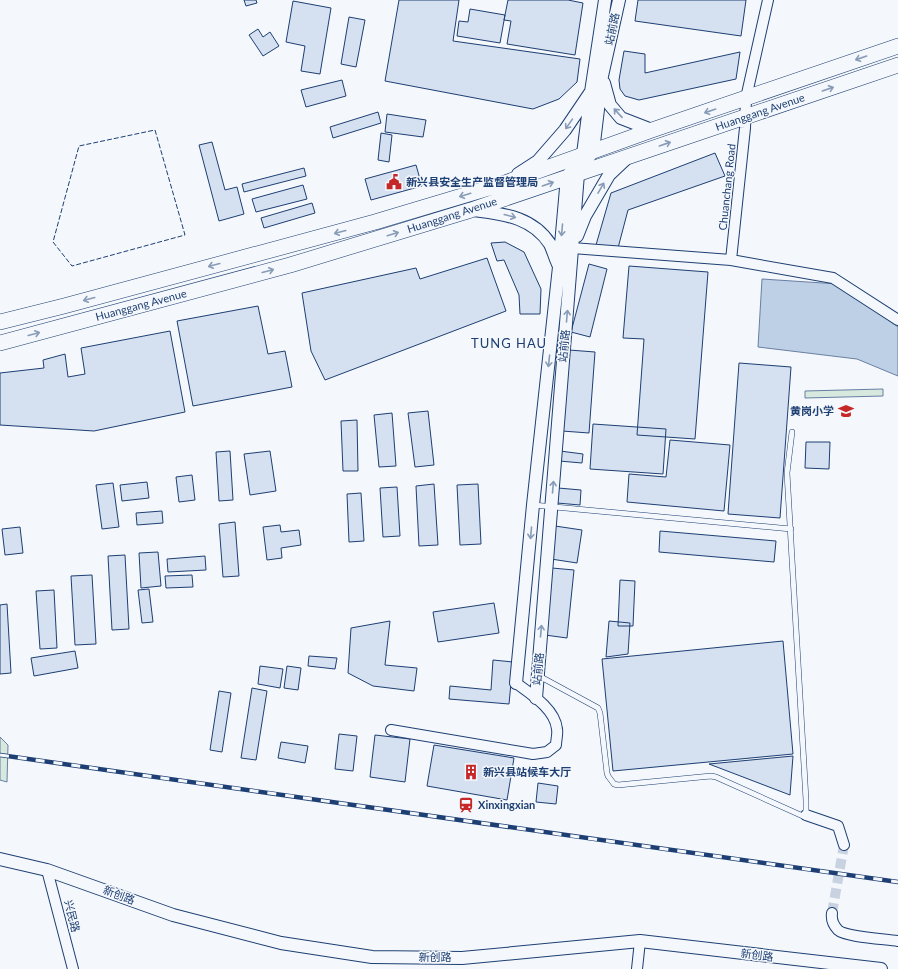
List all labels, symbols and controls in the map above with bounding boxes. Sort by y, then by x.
street label: 站前路 [602,11,621,46]
one-way arrow [856,55,868,63]
one-way arrow [822,84,834,92]
street label: Huanggang Avenue [713,90,806,133]
one-way arrow [704,107,716,115]
one-way arrow [613,108,623,118]
one-way arrow [565,118,573,129]
one-way arrow [659,140,672,147]
street label: Chuanchang Road [715,143,738,231]
public building icon: 新兴县安全生产监督管理局 [385,173,403,191]
place label: 新兴县安全生产监督管理局 [406,175,538,188]
one-way arrow [542,180,555,187]
one-way arrow [598,182,606,194]
one-way arrow [458,192,471,199]
street label: Huanggang Avenue [405,194,499,235]
one-way arrow [503,213,516,220]
one-way arrow [559,223,566,236]
one-way arrow [334,228,347,236]
one-way arrow [386,230,399,237]
one-way arrow [208,262,221,269]
one-way arrow [261,267,274,274]
street label: Huanggang Avenue [94,286,188,323]
one-way arrow [83,296,96,303]
one-way arrow [563,310,570,323]
street label: 站前路 [556,329,571,363]
one-way arrow [27,330,40,337]
district label: TUNG HAU [471,335,547,351]
one-way arrow [545,355,553,368]
school or university icon: 黄岗小学 [837,402,855,420]
place label: 黄岗小学 [790,404,834,417]
one-way arrow [549,481,556,494]
one-way arrow [527,526,534,539]
one-way arrow [538,625,545,638]
street label: 站前路 [530,652,545,686]
building icon: 新兴县站候车大厅 [462,763,480,781]
place label: 新兴县站候车大厅 [483,765,571,778]
station icon: Xinxingxian [457,796,475,814]
place label: Xinxingxian [478,798,535,811]
street label: 新创路 [101,883,137,906]
street label: 兴民路 [62,898,83,933]
street label: 新创路 [740,946,774,963]
street label: 新创路 [419,950,452,963]

